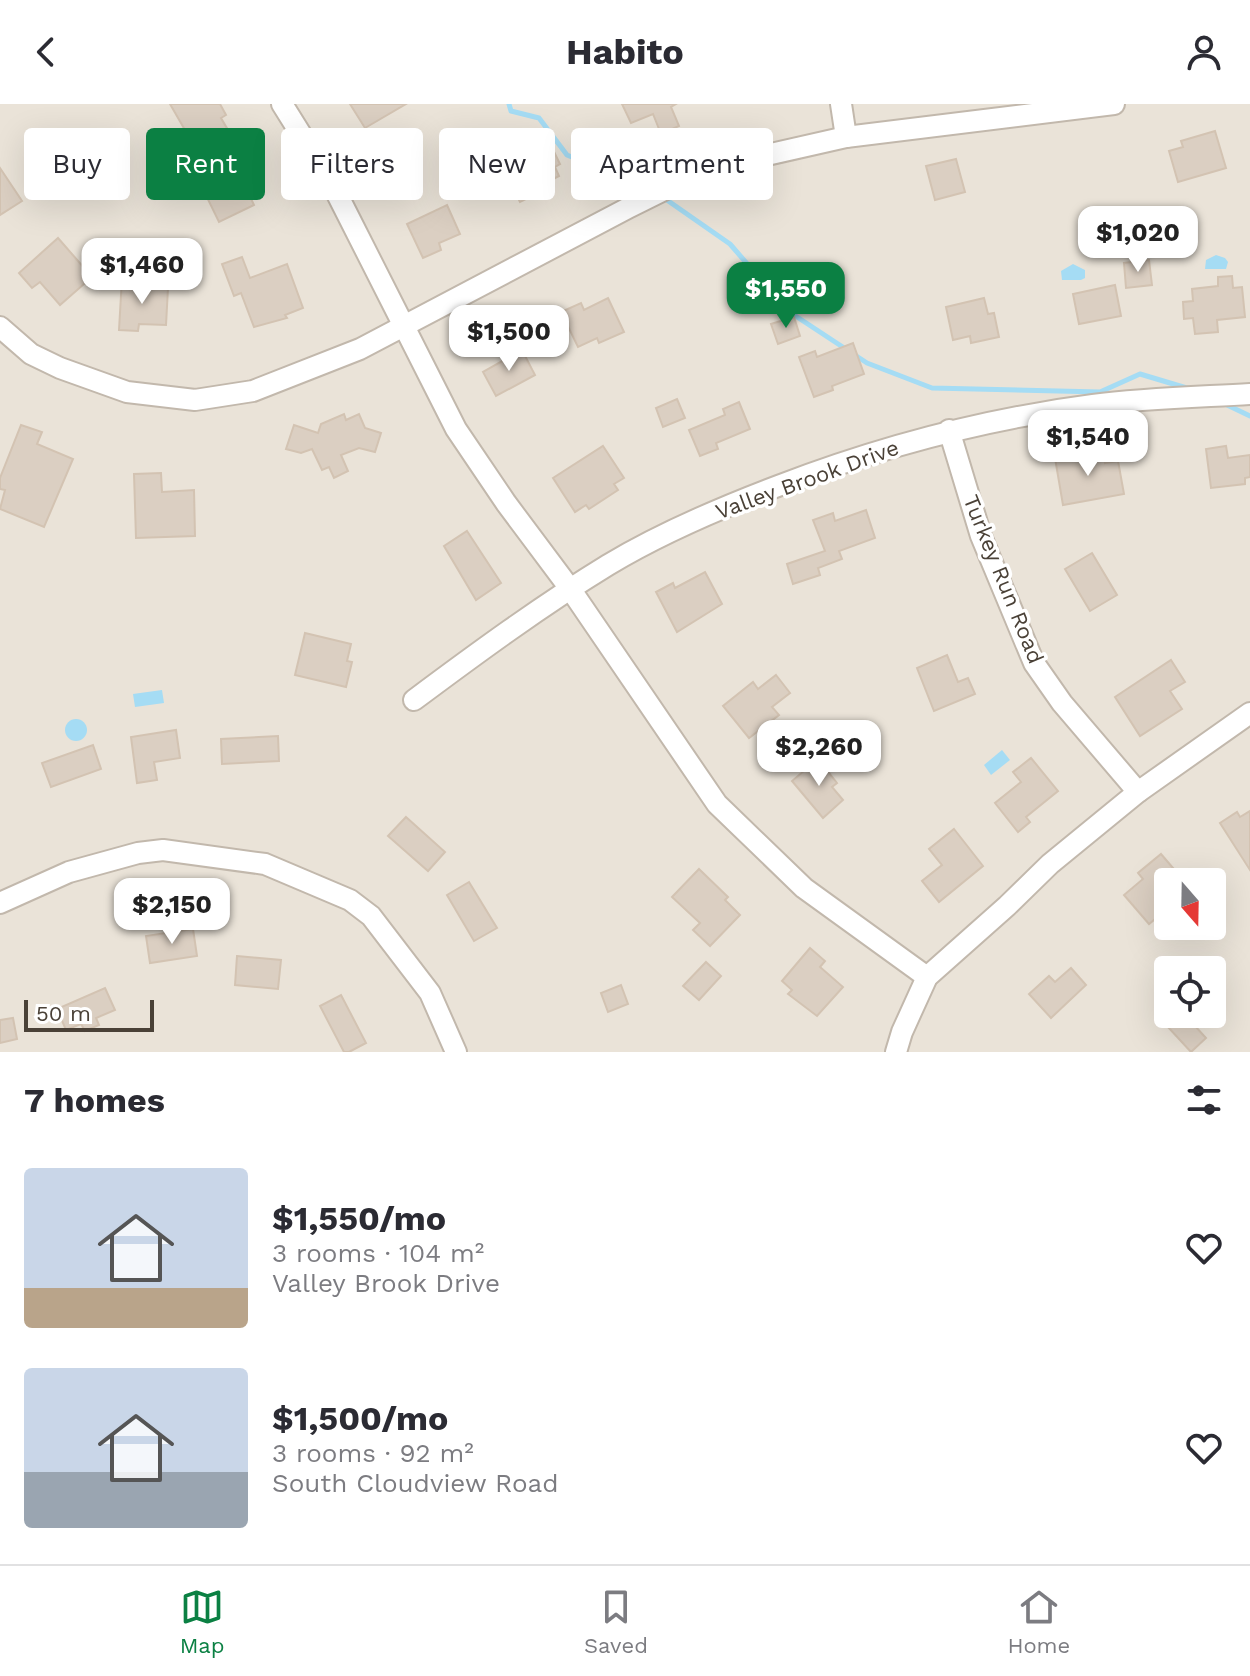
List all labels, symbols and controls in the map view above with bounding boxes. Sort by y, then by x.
icon: back [24,30,68,74]
icon: person [1182,30,1226,74]
text: Habito [566,31,684,73]
chip: Buy [24,128,130,200]
chip: Rent [146,128,265,200]
chip: Filters [281,128,423,200]
chip: New [439,128,555,200]
chip: Apartment [571,128,773,200]
pin: $1,020 [1073,206,1203,274]
text: $1,020 [1096,217,1180,247]
pin: $1,460 [77,238,207,306]
text: $1,460 [100,249,184,279]
pin: $1,550 [721,262,851,330]
text: $1,550 [745,273,827,303]
pin: $1,500 [444,305,574,373]
text: $1,500 [467,316,551,346]
pin: $1,540 [1023,410,1153,478]
text: $1,540 [1046,421,1130,451]
street label: Valley Brook Drive [712,435,902,524]
street label: Turkey Run Road [958,491,1049,667]
pin: $2,260 [754,720,884,788]
text: $2,260 [775,731,863,761]
north arrow [1154,868,1226,940]
map controls [1154,868,1226,1028]
pin: $2,150 [107,878,237,946]
text: $2,150 [132,889,212,919]
button: locate [1154,956,1226,1028]
scale bar [24,996,154,1032]
text: 50 m [36,1001,91,1026]
icon: filters [1182,1078,1226,1122]
text: 7 homes [24,1080,165,1120]
text: $1,550/mo [272,1198,446,1238]
icon: home [88,1200,184,1296]
icon: heart [1182,1226,1226,1270]
text: 3 rooms · 104 m² [272,1238,484,1268]
text: Valley Brook Drive [272,1268,500,1298]
text: $1,500/mo [272,1398,448,1438]
icon: home [88,1400,184,1496]
icon: heart [1182,1426,1226,1470]
text: 3 rooms · 92 m² [272,1438,474,1468]
text: South Cloudview Road [272,1468,559,1498]
tab: Map [180,1585,225,1658]
tab: Saved [584,1585,648,1658]
tab: Home [1007,1585,1070,1658]

